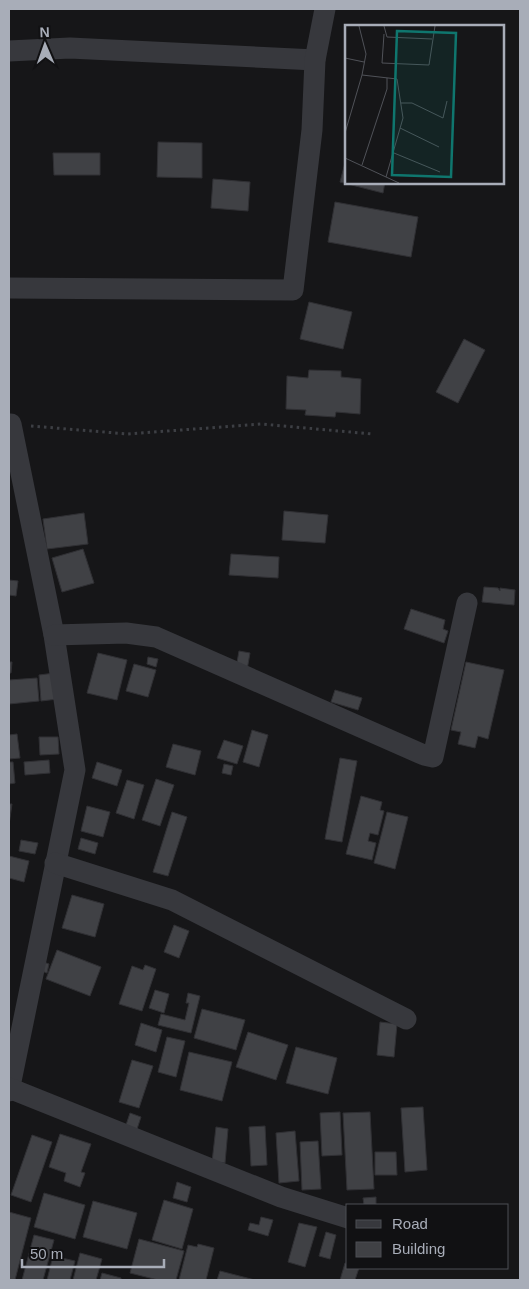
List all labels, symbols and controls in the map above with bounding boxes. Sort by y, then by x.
north arrow [20,20,70,70]
text: N [39,24,50,40]
inset map [345,25,504,184]
legend [346,1204,509,1269]
text: Road [392,1215,428,1232]
scale bar [22,1236,165,1268]
text: Building [392,1240,445,1257]
text: 50 m [30,1245,63,1262]

